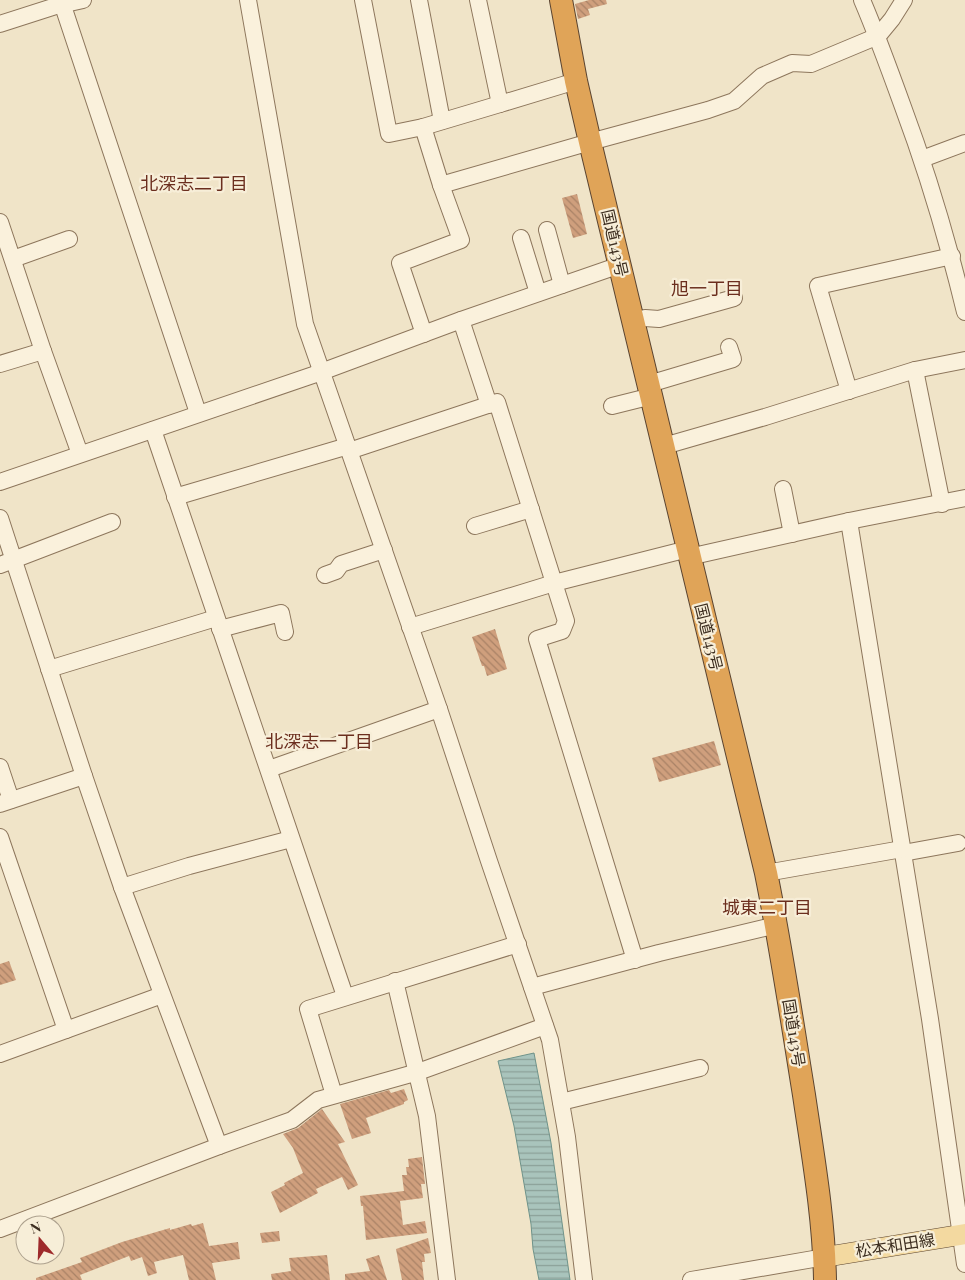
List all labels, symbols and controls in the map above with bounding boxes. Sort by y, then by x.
district label: 北深志二丁目 [140,171,248,195]
street label: 国道143号 [598,207,633,279]
district label: 旭一丁目 [671,276,743,300]
street label: 国道143号 [691,601,728,673]
district label: 北深志一丁目 [265,729,373,753]
district label: 城東二丁目 [722,895,812,919]
street label: 国道143号 [779,997,810,1069]
north arrow [15,1215,65,1265]
text: N [28,1217,43,1238]
street label: 松本和田線 [854,1228,936,1261]

